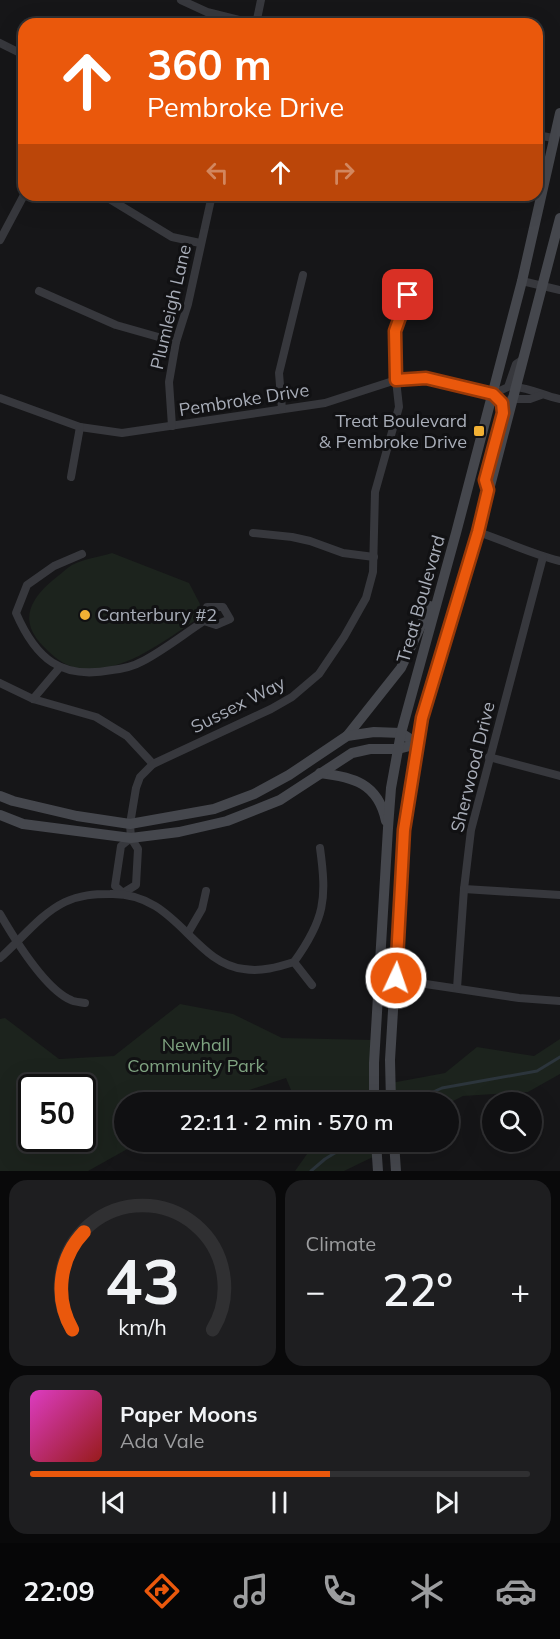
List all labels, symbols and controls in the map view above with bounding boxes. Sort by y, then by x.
text: 360 m [147,38,272,91]
icon: ahead [48,42,126,120]
text: Pembroke Drive [147,90,344,124]
icon: left [201,156,234,189]
icon: ahead [264,156,297,189]
icon: right [327,156,360,189]
street label: Plumleigh Lane [145,242,196,372]
pin [382,269,433,320]
icon: arrive [391,278,424,311]
street label: Pembroke Drive [177,378,311,421]
place label: Treat Boulevard & Pembroke Drive [319,409,467,453]
marker: Treat Boulevard & Pembroke Drive [472,424,486,438]
street label: Treat Boulevard [391,532,450,665]
place label: Canterbury #2 [97,603,217,626]
marker: Canterbury #2 [78,608,92,622]
street label: Sussex Way [187,671,289,738]
street label: Sherwood Drive [445,699,500,835]
position arrow [364,946,428,1010]
park label: Newhall Community Park [127,1033,265,1077]
speed limit sign: 50 [18,1074,96,1152]
map controls [482,1092,542,1152]
button: search [482,1092,542,1152]
text: 22:11 · 2 min · 570 m [179,1108,394,1136]
text: Climate [306,1231,376,1256]
text: 43 [105,1241,180,1320]
text: 22° [382,1261,453,1317]
text: − [306,1270,325,1311]
text: + [510,1270,530,1311]
text: km/h [118,1313,166,1340]
text: Paper Moons [120,1400,258,1428]
text: Ada Vale [120,1428,204,1453]
icon: previous [97,1486,130,1519]
icon: pause [263,1486,296,1519]
icon: next [430,1486,463,1519]
icon: directions [141,1570,183,1612]
icon: music [230,1570,272,1612]
icon: phone [318,1570,360,1612]
icon: climate [406,1570,448,1612]
icon: car [495,1570,537,1612]
text: 22:09 [23,1574,95,1608]

